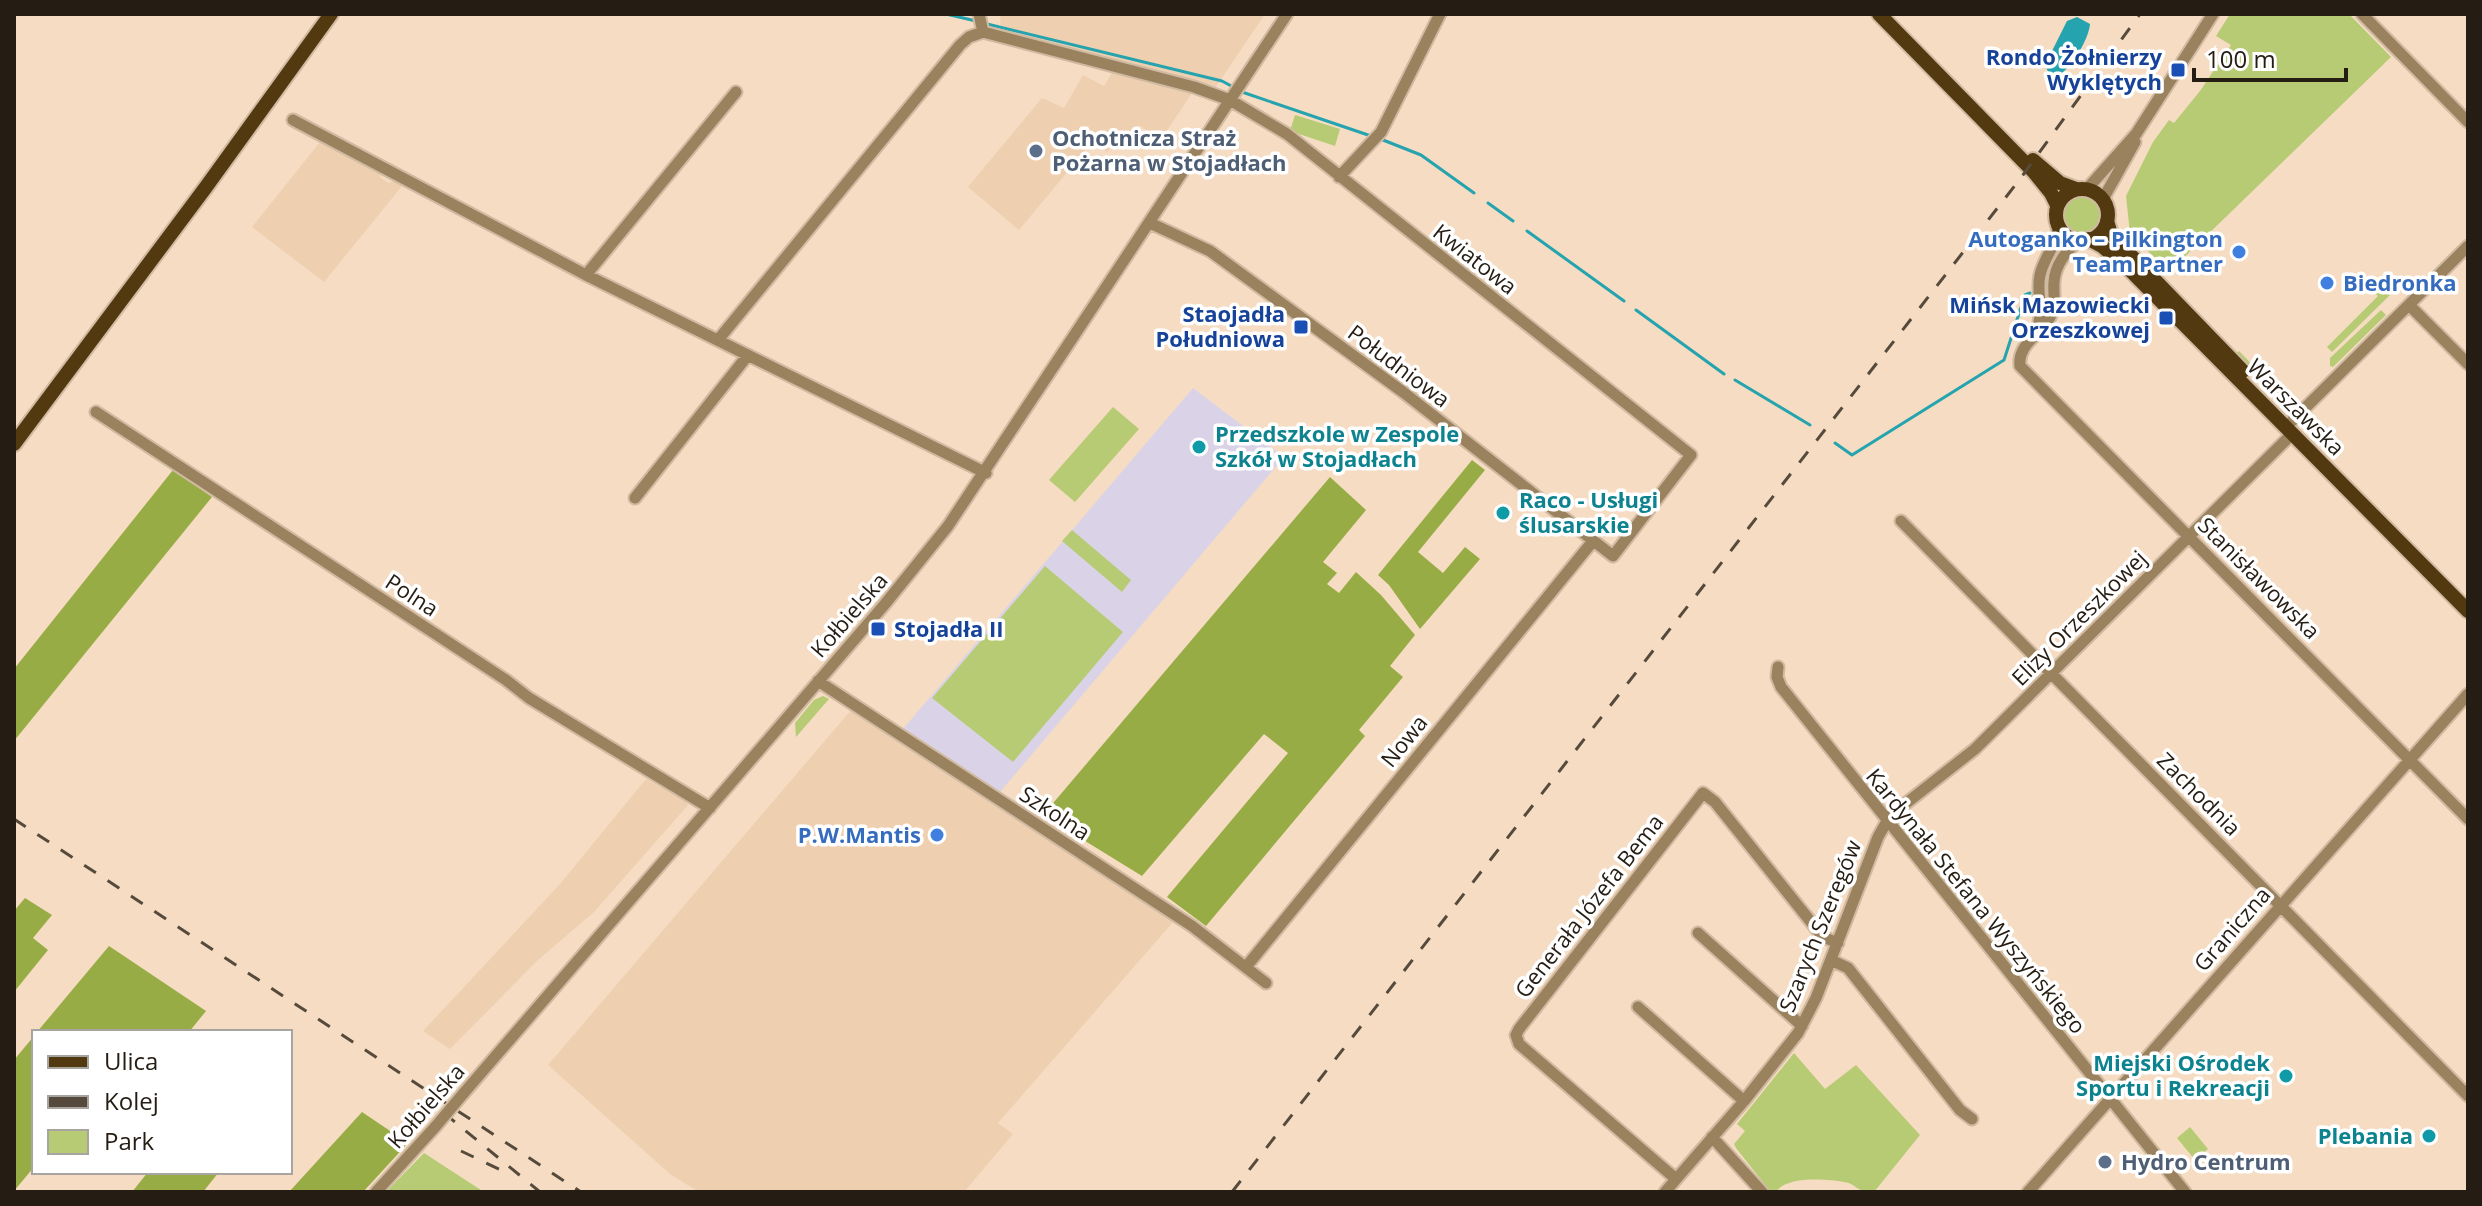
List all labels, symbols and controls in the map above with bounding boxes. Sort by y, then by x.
scale bar [2194,32,2346,82]
place label: Rondo Żołnierzy Wyklętych [1986,41,2162,96]
text: 100 m [2206,42,2276,75]
marker: Rondo Żołnierzy Wyklętych [2169,61,2187,79]
place label: Ochotnicza Straż Pożarna w Stojadłach [1052,122,1286,177]
marker: Ochotnicza Straż Pożarna w Stojadłach [1027,142,1045,160]
street label: Kwiatowa [1428,216,1524,300]
place label: Autoganko – Pilkington Team Partner [1968,223,2223,278]
marker: Autoganko – Pilkington Team Partner [2230,243,2248,261]
place label: Biedronka [2343,267,2456,297]
marker: Biedronka [2318,274,2336,292]
place label: Mińsk Mazowiecki Orzeszkowej [1949,289,2150,344]
place label: Staojadła Południowa [1156,298,1285,353]
marker: Mińsk Mazowiecki Orzeszkowej [2157,309,2175,327]
street label: Południowa [1342,317,1457,413]
marker: Staojadła Południowa [1292,318,1310,336]
street label: Warszawska [2242,351,2352,461]
place label: Przedszkole w Zespole Szkół w Stojadłach [1215,418,1459,473]
marker: Przedszkole w Zespole Szkół w Stojadłach [1190,438,1208,456]
place label: Raco - Usługi ślusarskie [1519,484,1658,539]
marker: Raco - Usługi ślusarskie [1494,504,1512,522]
street label: Stanisławowska [2192,510,2327,645]
street label: Elizy Orzeszkowej [2004,543,2152,691]
street label: Kołbielska [803,565,894,663]
street label: Polna [380,566,445,622]
place label: Stojadła II [894,613,1004,643]
marker: Stojadła II [869,620,887,638]
street label: Nowa [1373,708,1433,773]
street label: Zachodnia [2151,745,2248,842]
street label: Kardynała Stefana Wyszyńskiego [1860,761,2093,1039]
street label: Szkolna [1014,778,1097,846]
street label: Generała Józefa Bema [1507,807,1669,1003]
place label: P.W.Mantis [798,819,921,849]
marker: P.W.Mantis [928,826,946,844]
street label: Szarych Szeregów [1771,835,1867,1016]
street label: Graniczna [2186,880,2276,977]
legend [32,1030,292,1174]
text: Ulica [104,1044,158,1077]
place label: Miejski Ośrodek Sportu i Rekreacji [2076,1047,2270,1102]
street label: Kołbielska [380,1056,471,1154]
marker: Miejski Ośrodek Sportu i Rekreacji [2277,1067,2295,1085]
text: Kolej [104,1084,159,1117]
place label: Plebania [2318,1120,2413,1150]
text: Park [104,1124,155,1157]
marker: Plebania [2420,1127,2438,1145]
place label: Hydro Centrum [2121,1146,2291,1176]
marker: Hydro Centrum [2096,1153,2114,1171]

